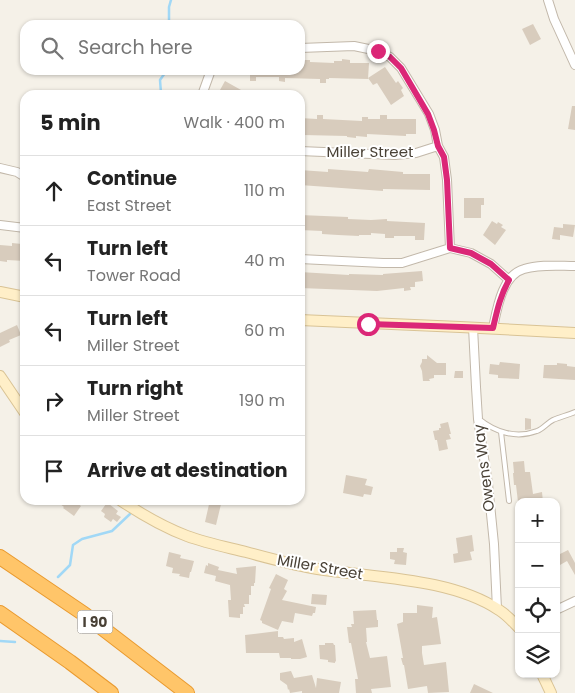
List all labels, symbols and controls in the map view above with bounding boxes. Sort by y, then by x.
search box [20,20,305,75]
icon: search [38,34,66,62]
text: Search here [78,34,192,61]
route end [367,40,390,63]
text: 5 min [40,108,101,137]
text: Walk · 400 m [184,111,285,134]
street label: Miller Street [327,141,413,162]
text: Continue [87,165,177,192]
icon: ahead [40,177,68,205]
text: 110 m [244,179,285,202]
text: East Street [87,194,171,217]
text: Turn left [87,235,168,262]
icon: left [40,247,68,275]
text: 40 m [244,249,285,272]
text: Tower Road [87,264,181,287]
text: Turn left [87,305,168,332]
route start [357,313,380,336]
icon: left [40,317,68,345]
text: 60 m [244,319,285,342]
text: Miller Street [87,334,180,357]
text: Turn right [87,375,183,402]
icon: right [40,387,68,415]
text: 190 m [239,389,285,412]
text: Miller Street [87,404,180,427]
street label: Owens Way [468,423,499,513]
icon: arrive [40,457,68,485]
text: Arrive at destination [87,457,288,484]
map controls [515,498,560,678]
button: + [515,498,560,543]
button: − [515,543,560,588]
street label: Miller Street [276,549,365,584]
button: locate [515,588,560,633]
road number: I 90 [78,610,112,634]
button: layers [515,633,560,678]

